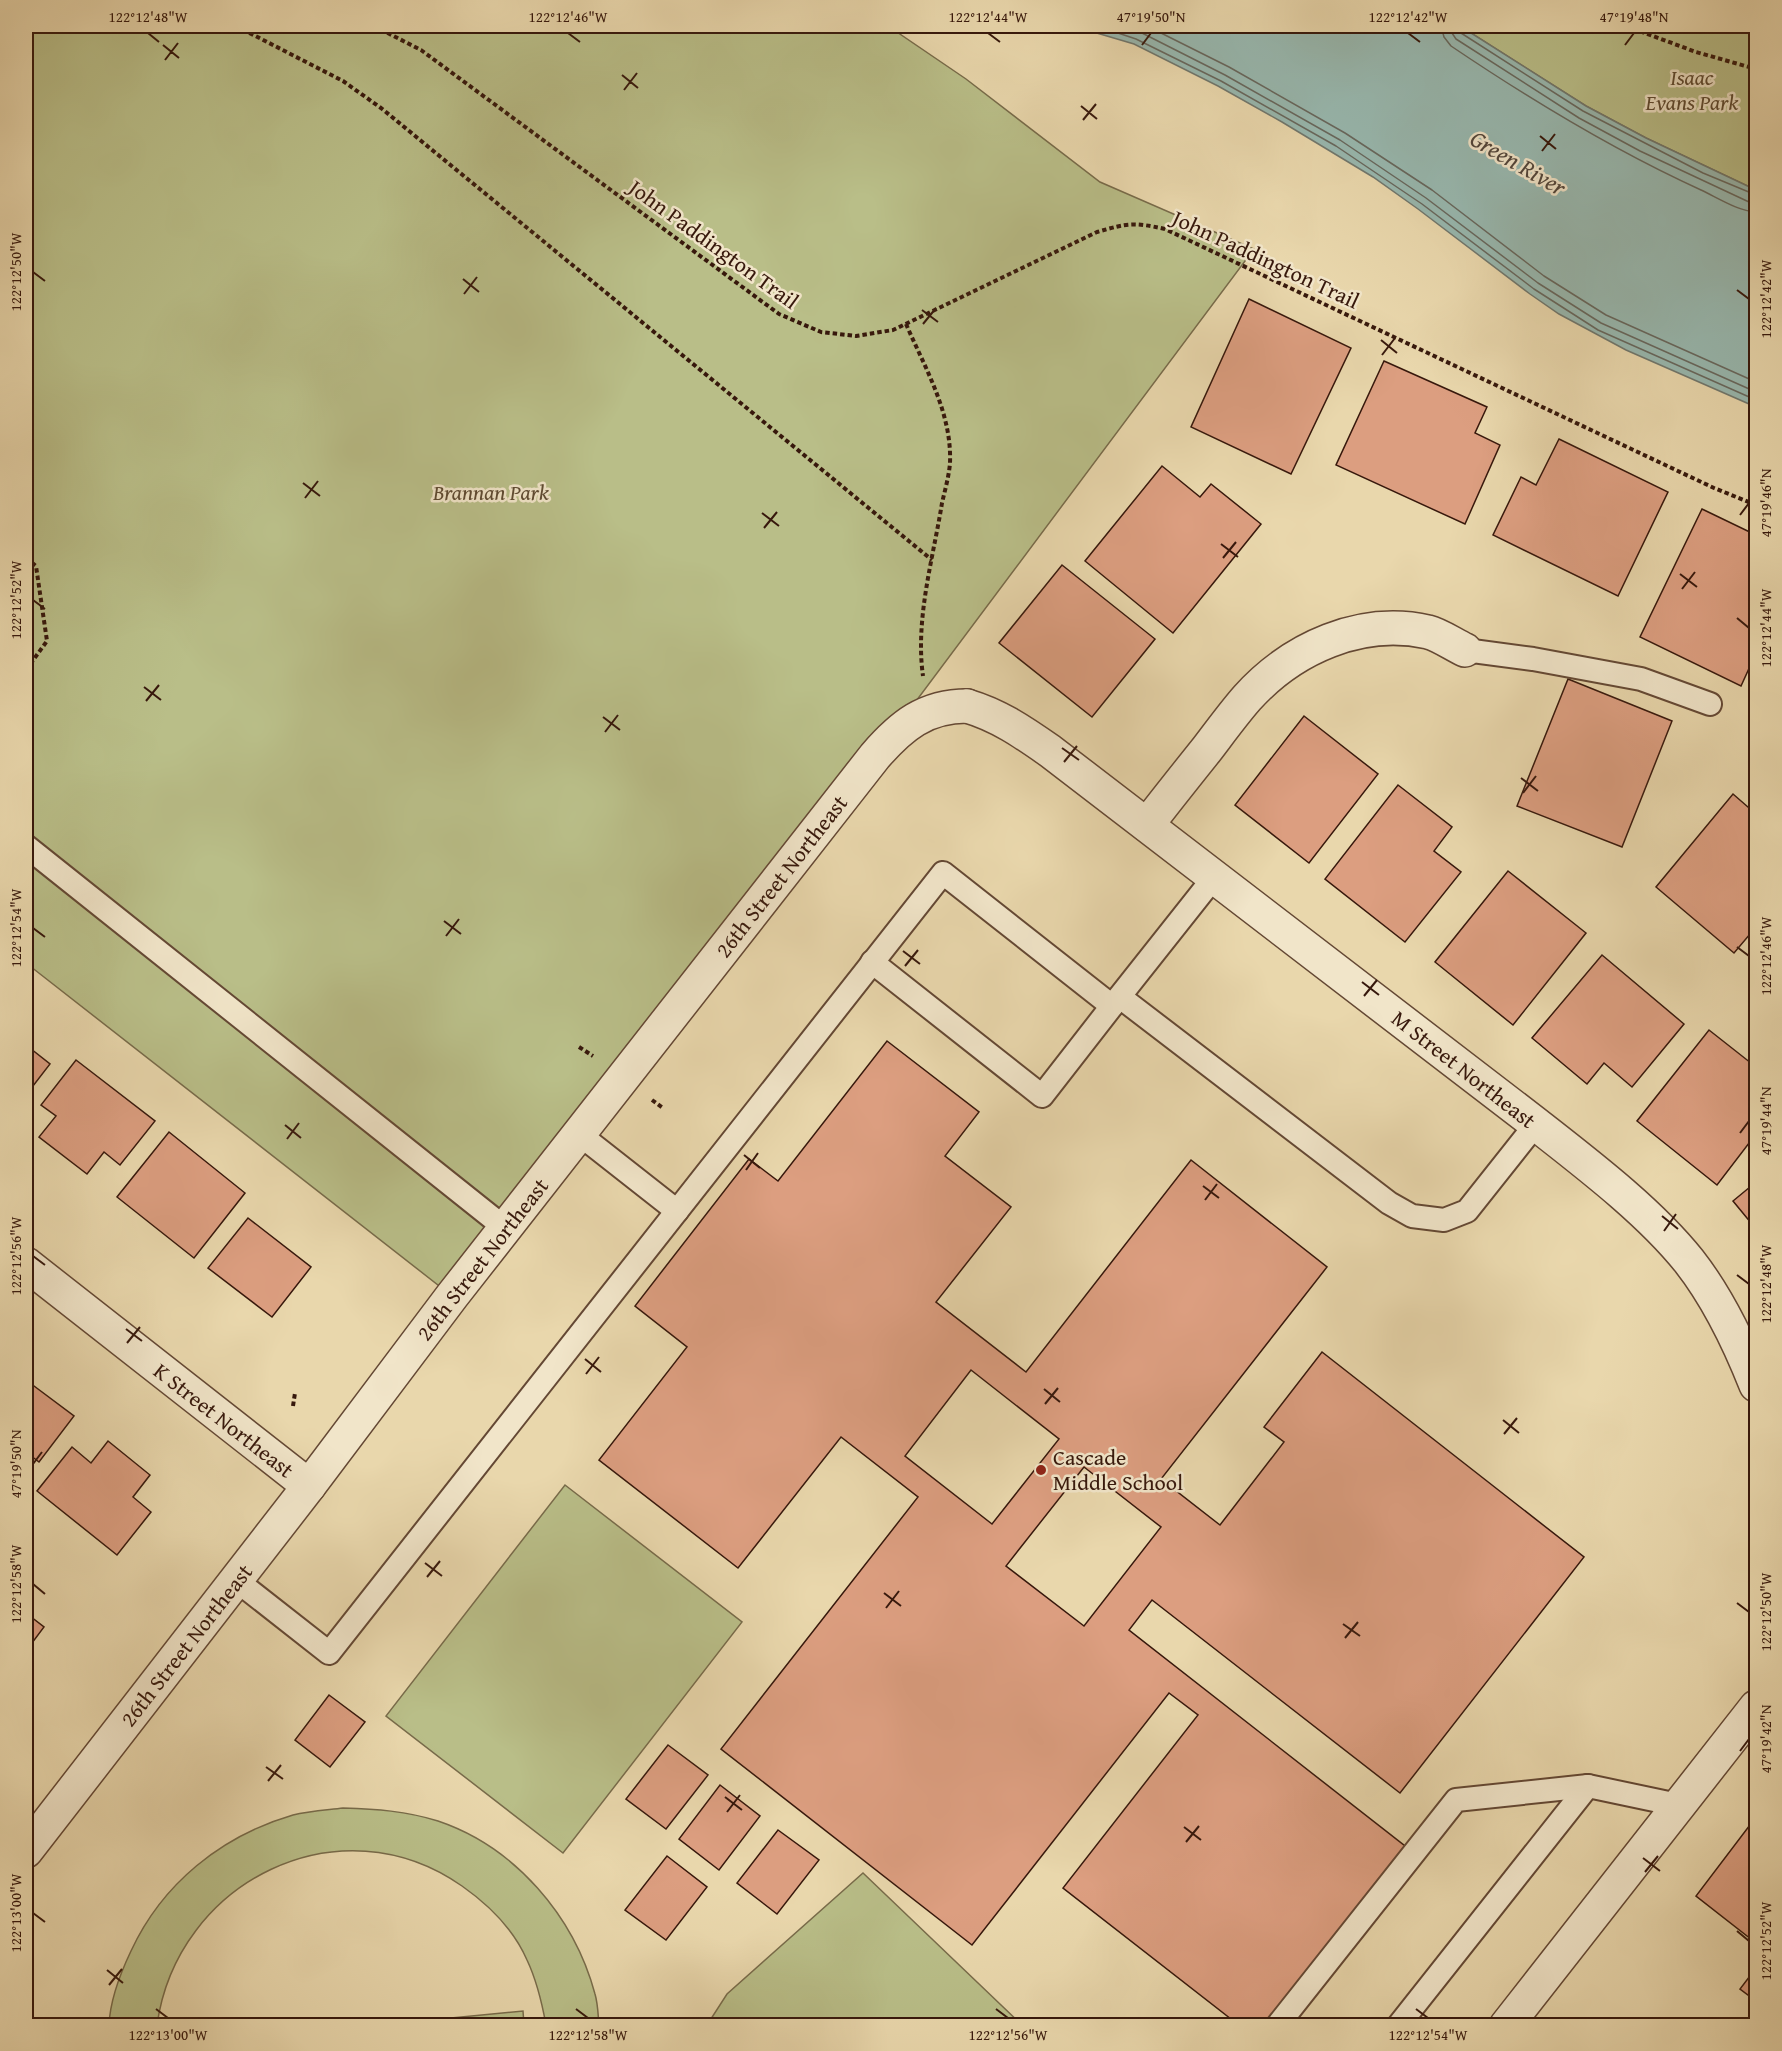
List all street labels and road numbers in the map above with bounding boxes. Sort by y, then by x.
street label: John Paddington Trail [620,170,806,317]
street label: John Paddington Trail [1165,200,1365,316]
street label: 26th Street Northeast [707,788,855,964]
street label: M Street Northeast [1385,1002,1543,1136]
street label: 26th Street Northeast [408,1171,556,1347]
street label: K Street Northeast [147,1355,301,1485]
street label: 26th Street Northeast [112,1557,260,1733]

